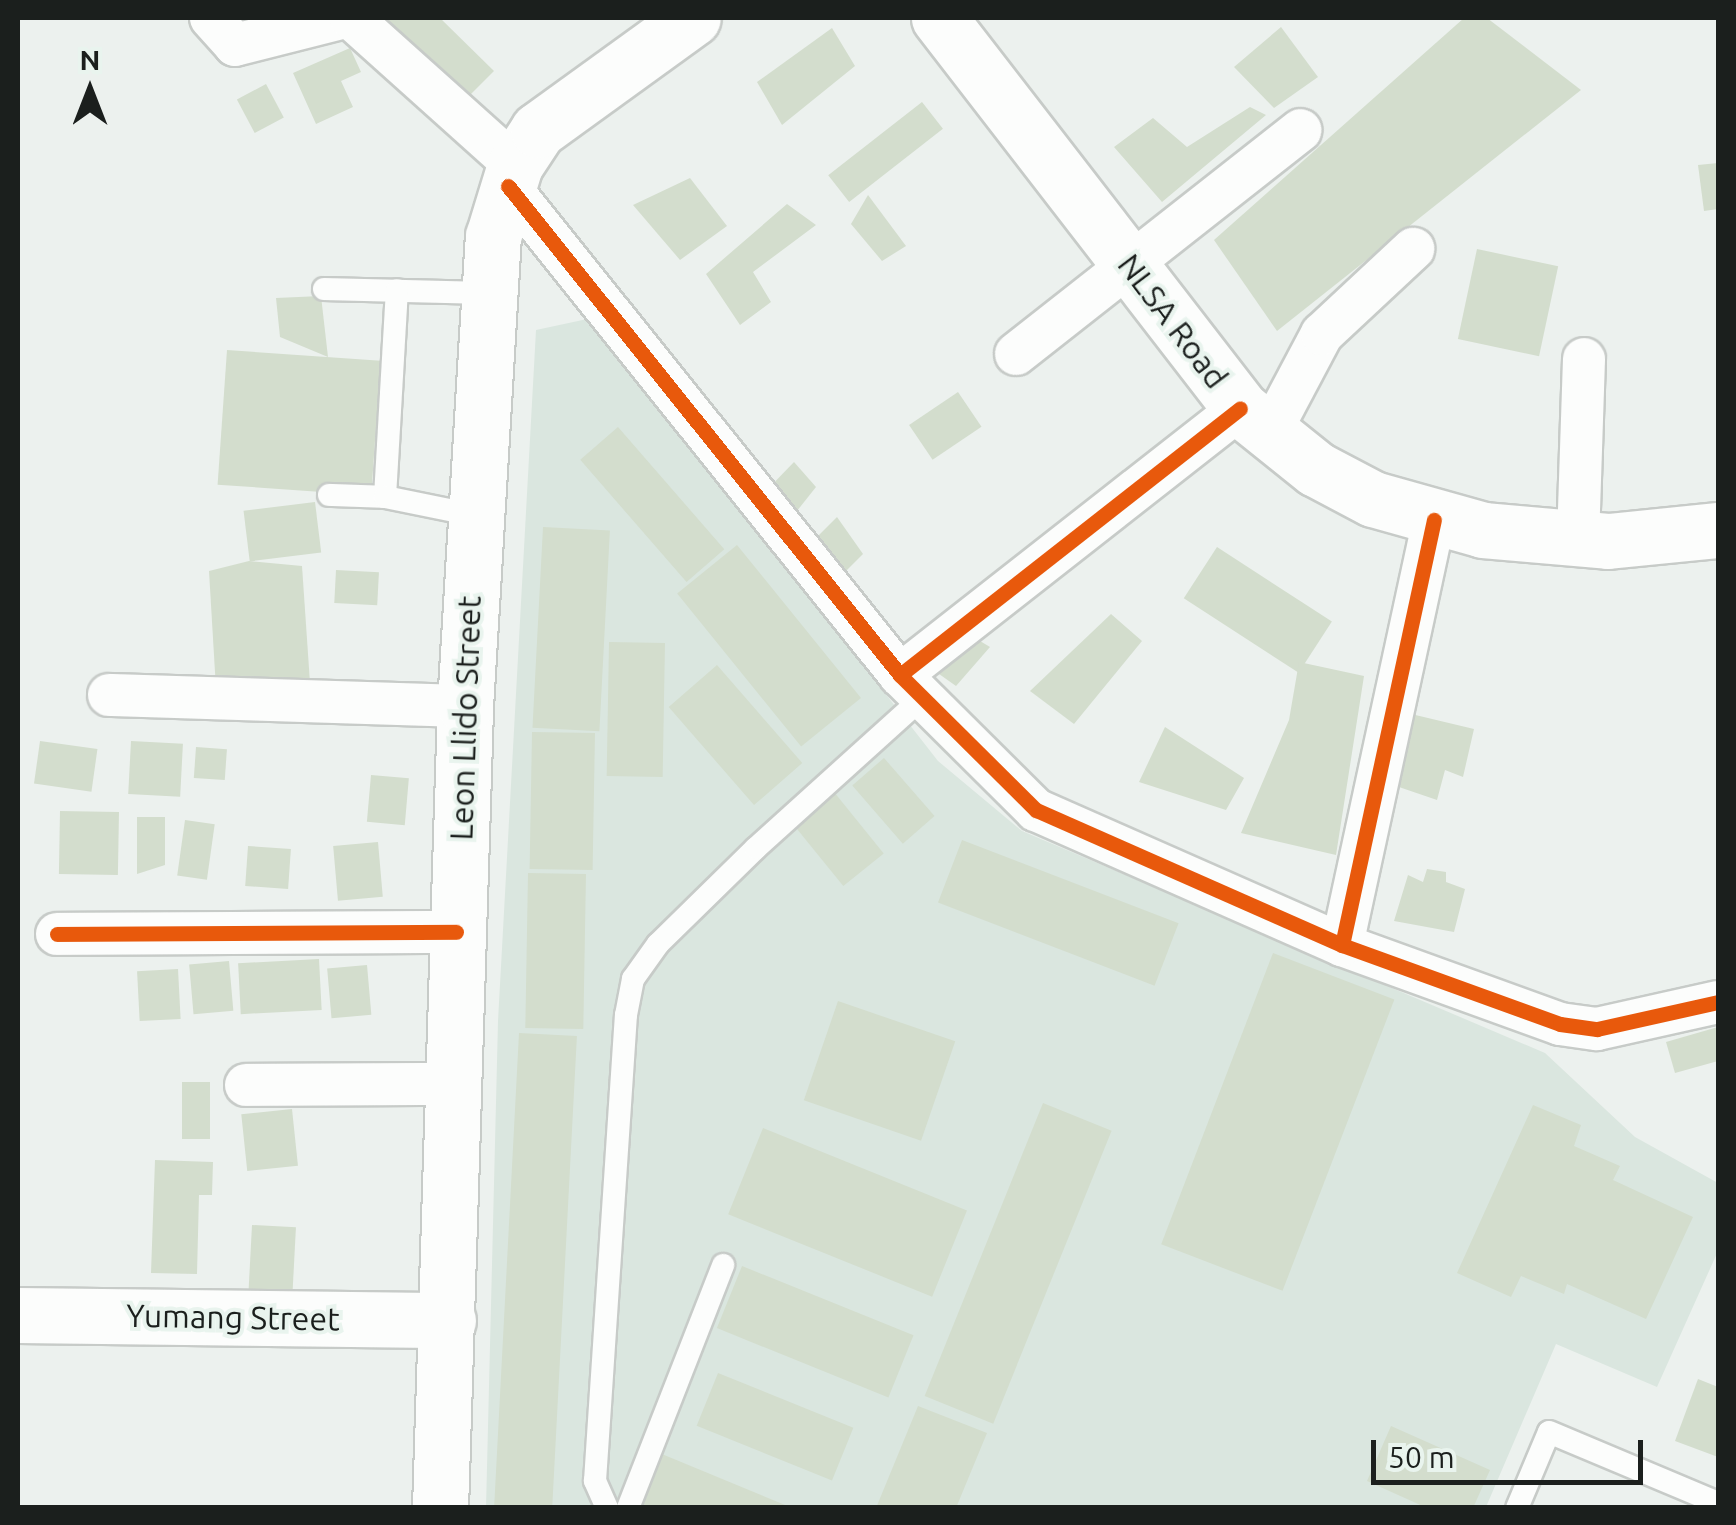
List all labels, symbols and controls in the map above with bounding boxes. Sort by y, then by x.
north arrow [40,40,140,140]
text: N [80,44,100,75]
street label: NLSA Road [1110,246,1236,396]
street label: Leon Llido Street [442,595,488,841]
street label: Yumang Street [126,1296,340,1338]
scale bar [1376,1420,1648,1482]
text: 50 m [1388,1440,1455,1474]

